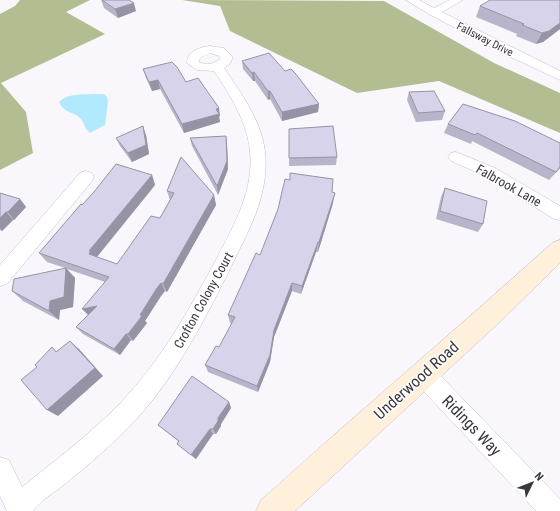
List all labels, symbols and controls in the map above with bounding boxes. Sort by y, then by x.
street label: Fallsway Drive [454,20,515,59]
street label: Falbrook Lane [474,161,544,209]
street label: Crofton Colony Court [171,249,236,351]
street label: Underwood Road [370,337,463,423]
street label: Ridings Way [438,391,505,460]
north arrow [512,463,552,503]
text: N [532,470,546,484]

